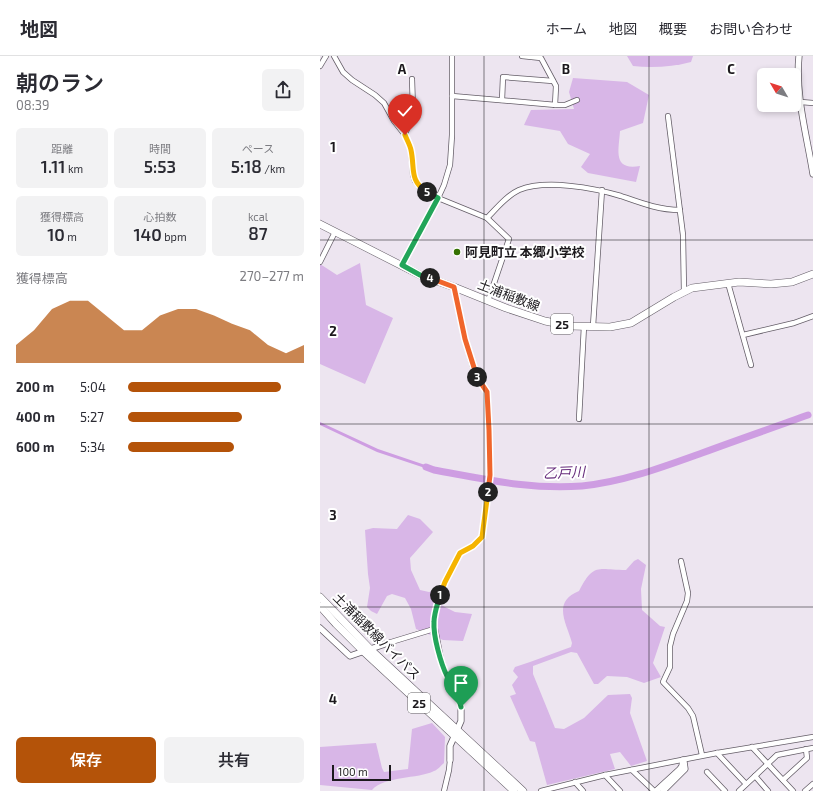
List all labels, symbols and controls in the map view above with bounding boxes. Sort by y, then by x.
text: 地図 [20,17,58,40]
text: ホーム [545,20,587,37]
text: 地図 [609,20,637,37]
text: 概要 [659,20,687,37]
text: お問い合わせ [709,20,793,37]
text: A [398,61,407,77]
text: B [562,61,570,77]
text: C [727,61,735,77]
north arrow [757,68,801,112]
map controls [757,68,801,112]
text: 朝のラン [16,69,104,95]
button: share [262,69,304,111]
pin [388,94,422,135]
text: 08:39 [16,97,49,113]
icon: check [394,100,416,122]
text: 1 [330,139,336,155]
text: 距離 [51,142,73,155]
text: 時間 [149,142,171,155]
text: ペース [242,142,274,155]
text: 1.11 [41,156,65,176]
text: 5:53 [144,156,176,176]
text: 5:18 [231,156,262,176]
text: km [65,162,83,175]
text: /km [262,162,285,175]
pin: 5 [417,182,437,202]
text: 5 [424,185,430,198]
text: 獲得標高 [40,210,84,223]
text: 心拍数 [144,210,177,223]
text: kcal [248,210,268,223]
text: 87 [248,223,268,243]
text: 10 [47,224,65,244]
text: 140 [133,224,162,244]
text: m [65,230,77,243]
text: bpm [162,230,187,243]
place label: 阿見町立 本郷小学校 [465,244,585,260]
marker: 阿見町立 本郷小学校 [452,247,462,257]
text: 270–277 m [240,268,304,284]
pin: 4 [420,268,440,288]
text: 獲得標高 [16,270,68,286]
text: 4 [426,271,434,284]
street label: 土浦稲敷線 [476,276,542,314]
road number: 25 [551,314,573,334]
text: 2 [329,323,337,339]
pin: 3 [467,367,487,387]
text: 3 [474,370,480,383]
text: 200 m [16,379,54,395]
text: 5:04 [80,379,106,395]
text: 400 m [16,409,55,425]
text: 5:27 [80,409,104,425]
text: 600 m [16,439,54,455]
text: 5:34 [80,439,105,455]
water label: 乙戸川 [543,463,587,481]
pin: 2 [478,482,498,502]
text: 2 [485,485,491,498]
text: 3 [329,507,337,523]
pin: 1 [430,585,450,605]
text: 1 [438,588,442,601]
street label: 土浦稲敷線バイパス [330,589,424,683]
pin [444,666,478,707]
icon: arrive [450,672,472,694]
text: 4 [329,691,337,707]
road number: 25 [408,693,430,713]
button: 保存 [16,737,156,783]
button: 共有 [164,737,304,783]
scale bar [332,763,391,782]
text: 100 m [338,765,368,778]

